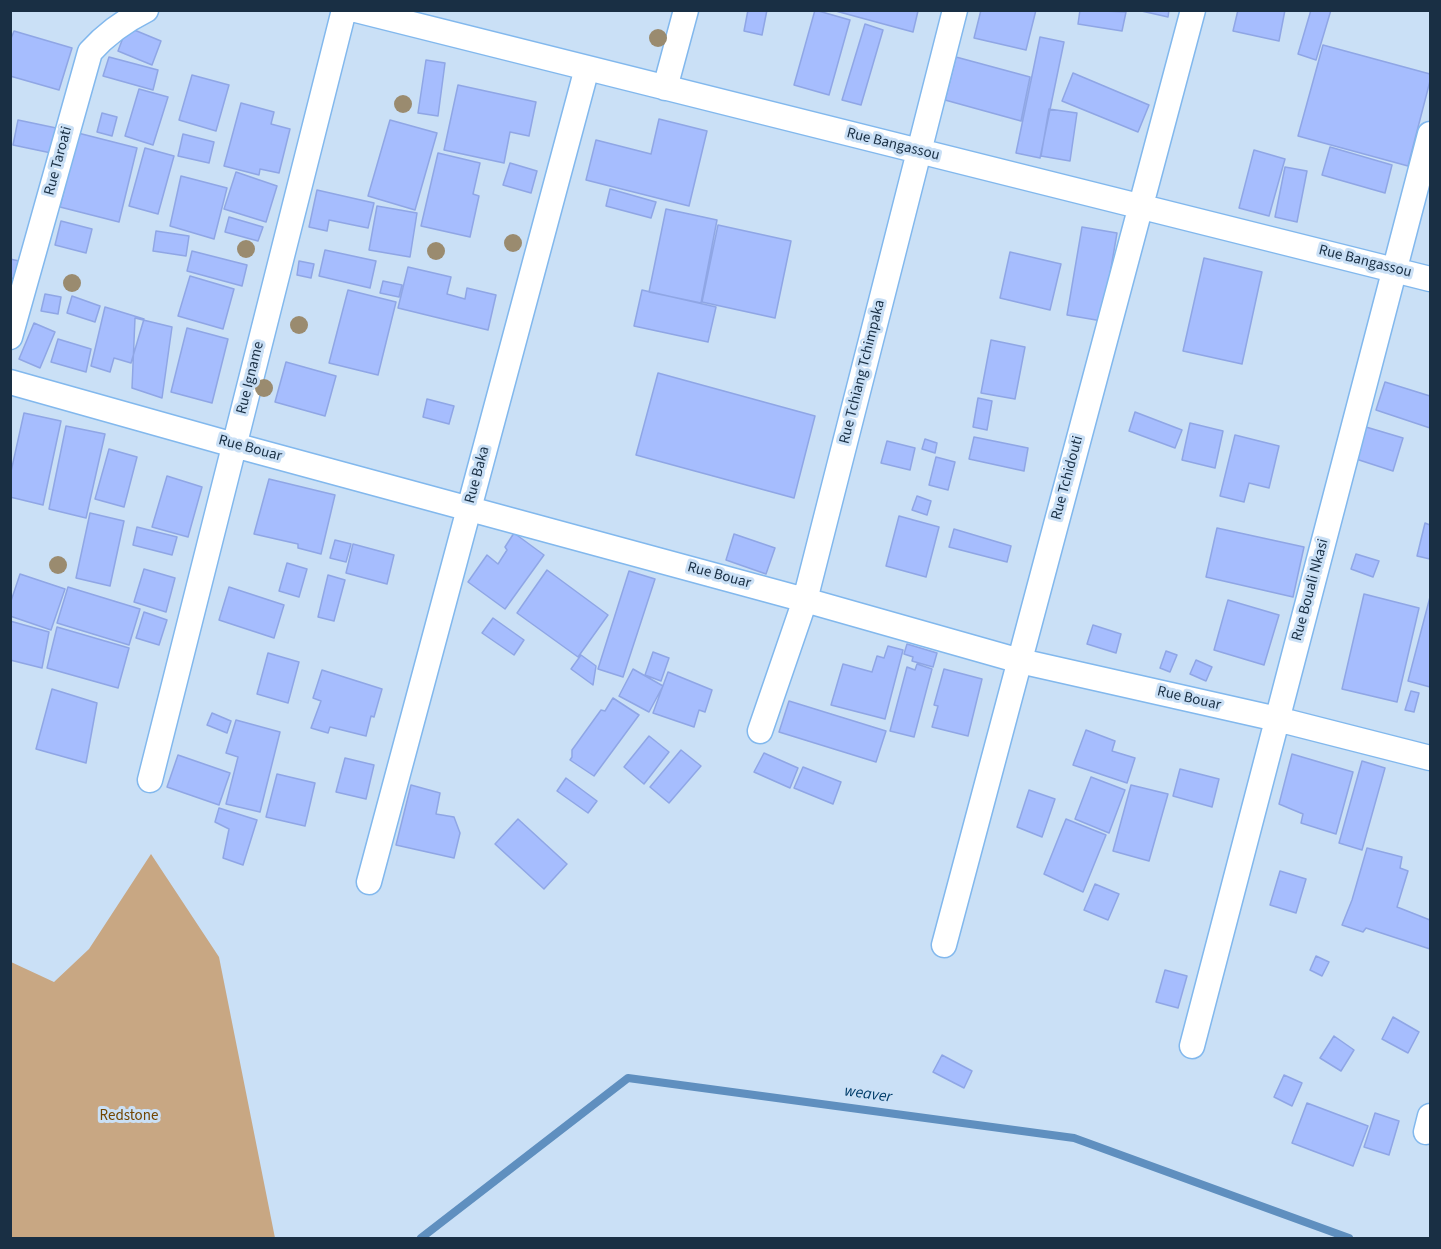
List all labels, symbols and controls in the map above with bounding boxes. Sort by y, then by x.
street label: Rue Taroati [41,125,77,197]
street label: Rue Bangassou [845,125,941,165]
street label: Rue Bangassou [1317,242,1413,282]
street label: Rue Tchiang Tchimpaka [836,298,890,446]
street label: Rue Igname [233,340,269,416]
street label: Rue Bouar [216,432,284,466]
street label: Rue Tchidouti [1048,434,1088,522]
street label: Rue Baka [462,444,494,506]
street label: Rue Bouali Nkasi [1289,537,1333,643]
street label: Rue Bouar [685,559,753,593]
street label: Rue Bouar [1155,683,1223,715]
water label: weaver [843,1082,893,1108]
park label: Redstone [100,1108,158,1126]

